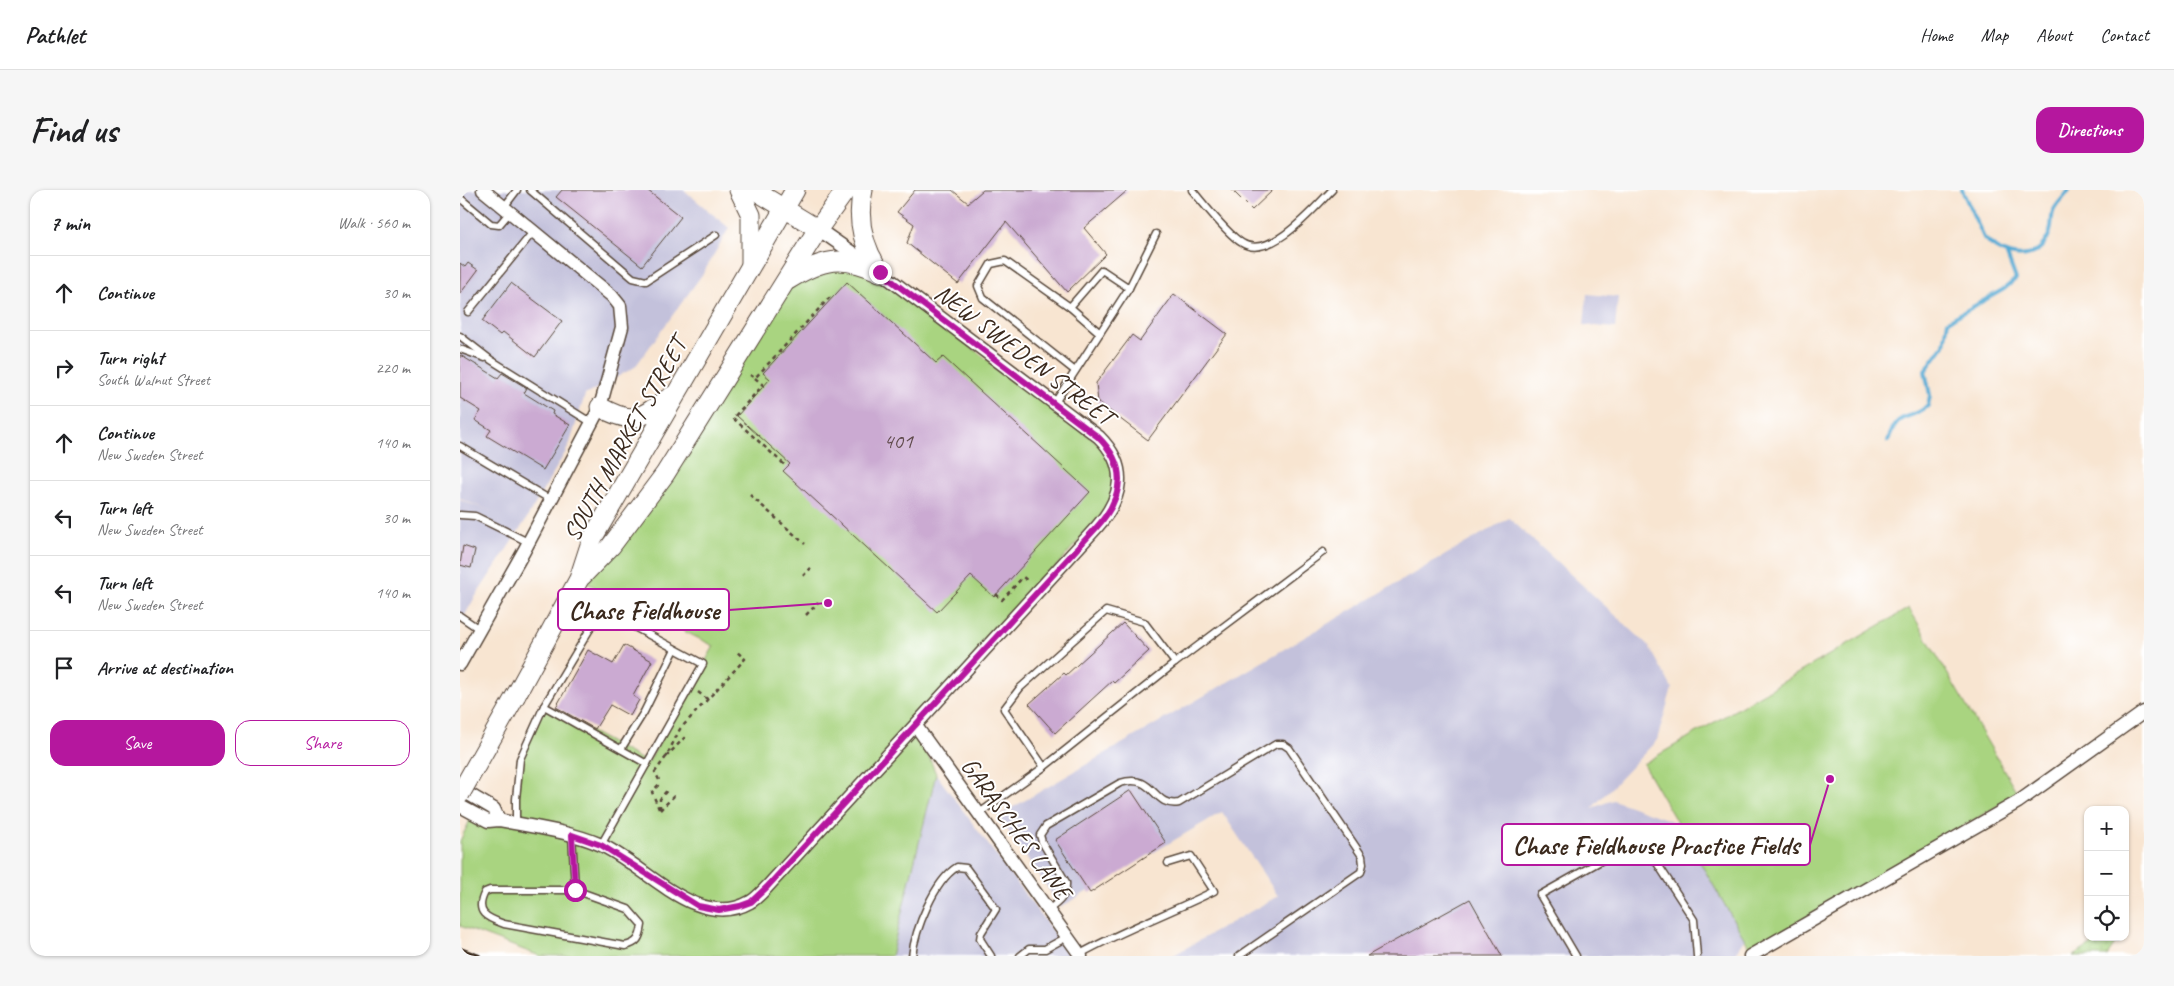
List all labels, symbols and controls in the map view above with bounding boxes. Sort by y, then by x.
text: Pathlet [25,20,85,50]
text: Home [1920,24,1953,46]
text: Map [1981,24,2008,46]
text: About [2036,24,2072,46]
text: Contact [2100,24,2149,46]
button: Directions [2036,107,2144,153]
text: Find us [30,108,117,153]
text: 7 min [50,210,90,236]
text: Walk · 560 m [338,213,410,233]
route end [869,261,892,284]
street label: NEW SWEDEN STREET [928,277,1125,436]
icon: ahead [50,279,78,307]
text: Continue [97,281,154,305]
text: 30 m [383,283,410,303]
street label: SOUTH MARKET STREET [556,326,697,547]
text: Turn right [97,346,164,370]
icon: right [50,354,78,382]
text: 220 m [376,358,410,378]
text: South Walnut Street [97,370,210,390]
text: Continue [97,421,154,445]
house number: 401 [883,427,914,455]
icon: ahead [50,429,78,457]
text: 140 m [376,433,410,453]
text: New Sweden Street [97,445,202,465]
text: Turn left [97,496,152,520]
icon: left [50,504,78,532]
text: 30 m [383,508,410,528]
text: New Sweden Street [97,520,202,540]
text: Turn left [97,571,152,595]
icon: left [50,579,78,607]
text: 140 m [376,583,410,603]
callout: Chase Fieldhouse [558,589,729,630]
text: Chase Fieldhouse [569,594,722,627]
text: New Sweden Street [97,595,202,615]
icon: arrive [50,654,78,682]
text: Arrive at destination [97,656,233,680]
button: Save [50,720,225,766]
button: Share [235,720,410,766]
street label: GARASCHES LANE [954,751,1080,909]
map controls [2084,806,2129,941]
button: + [2084,806,2129,851]
callout: Chase Fieldhouse Practice Fields [1502,824,1810,865]
text: Chase Fieldhouse Practice Fields [1513,829,1802,862]
button: − [2084,851,2129,896]
route start [564,879,587,902]
button: locate [2084,896,2129,941]

